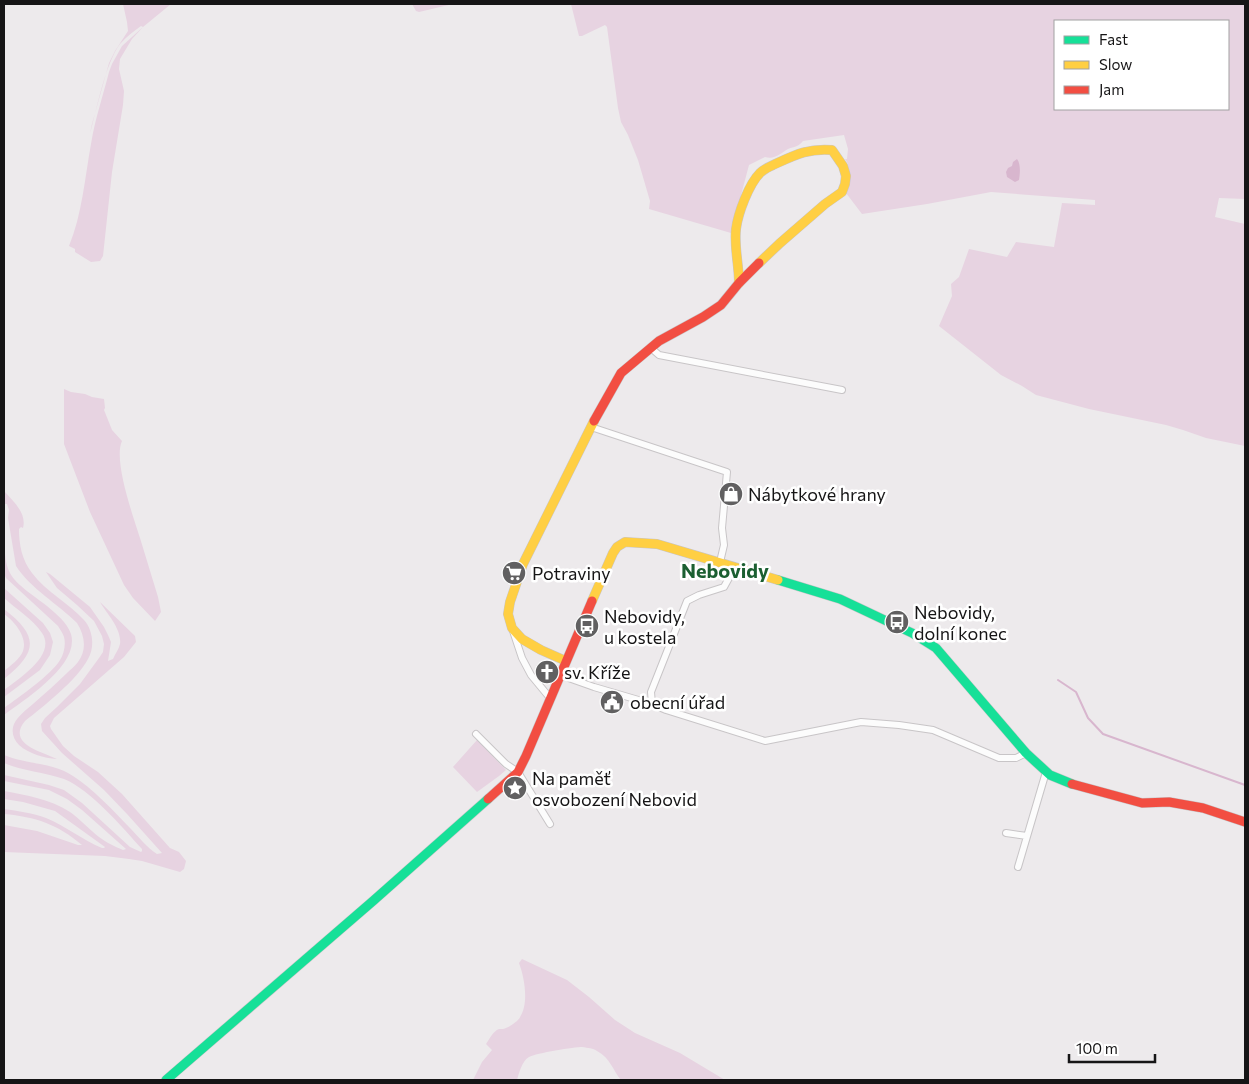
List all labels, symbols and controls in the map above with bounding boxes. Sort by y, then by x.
legend [1054,20,1229,110]
text: Fast [1099,30,1128,48]
text: Slow [1099,55,1132,73]
text: Jam [1099,80,1124,98]
shop icon: Nábytkové hrany [718,481,744,507]
place label: Nábytkové hrany [748,483,886,505]
district label: Nebovidy [681,558,769,582]
supermarket icon: Potraviny [501,560,527,586]
place label: Potraviny [532,562,611,584]
place label: Nebovidy, dolní konec [914,601,1007,644]
place label: Nebovidy, u kostela [604,605,685,648]
bus stop icon: Nebovidy, dolní konec [884,609,910,635]
bus stop icon: Nebovidy, u kostela [574,613,600,639]
church icon: sv. Kříže [534,659,560,685]
place label: sv. Kříže [564,661,630,683]
public building icon: obecní úřad [599,689,625,715]
place label: obecní úřad [630,691,725,713]
place label: Na paměť osvobození Nebovid [532,767,697,810]
place icon: Na paměť osvobození Nebovid [502,775,528,801]
scale bar [1069,1032,1155,1064]
text: 100 m [1076,1039,1118,1057]

